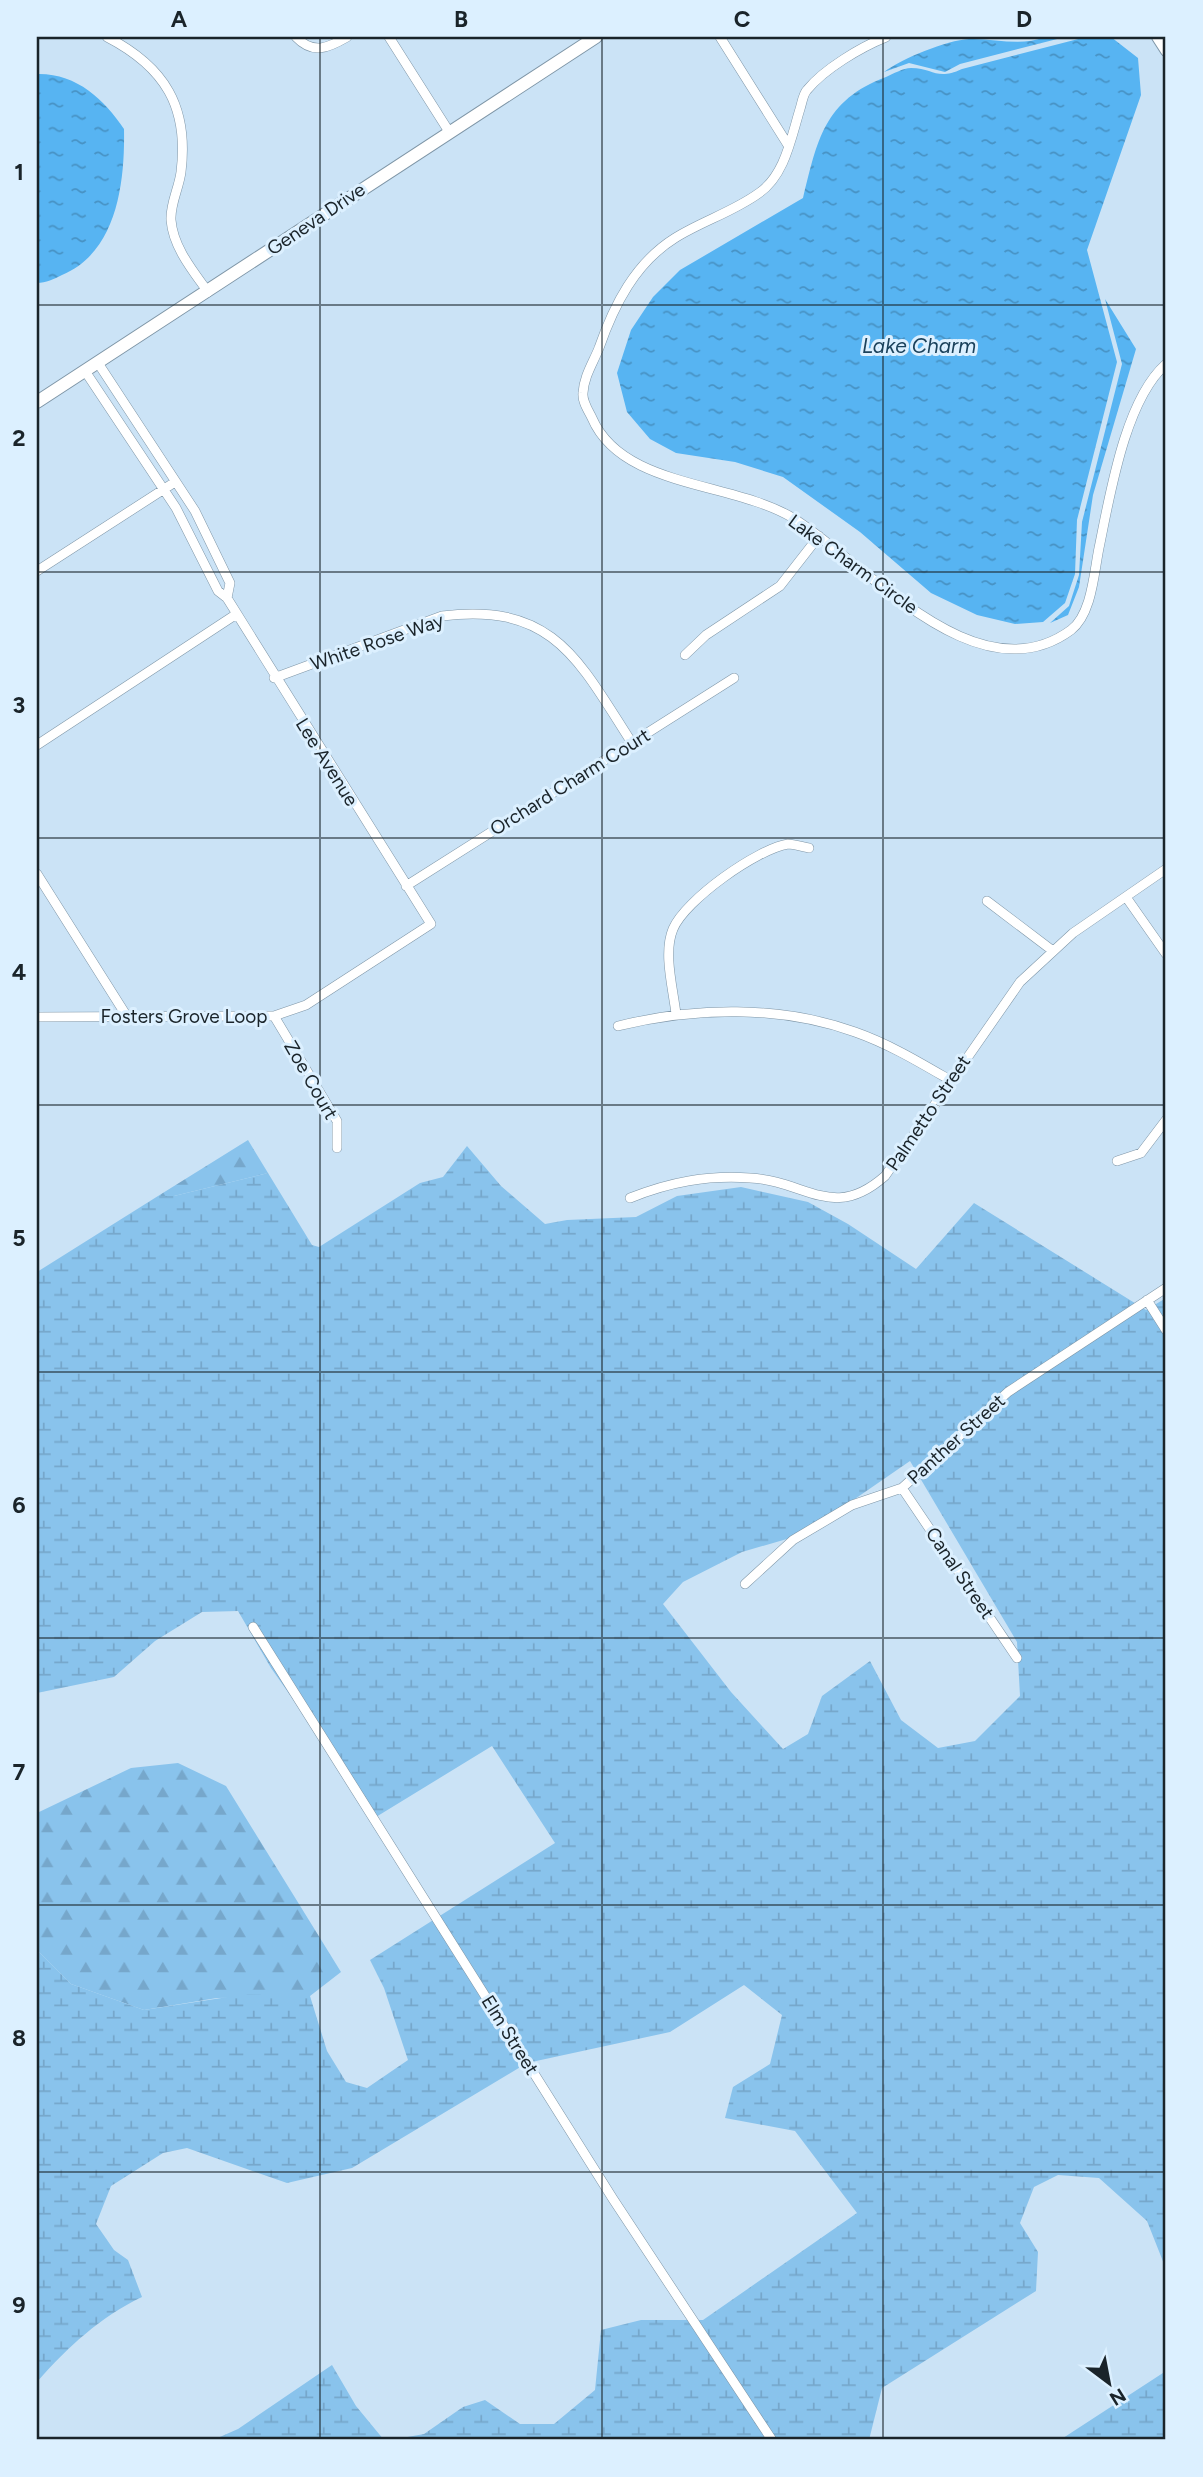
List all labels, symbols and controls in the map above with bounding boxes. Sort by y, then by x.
text: A [171,5,188,33]
text: B [454,5,468,33]
text: C [734,5,751,33]
text: D [1016,5,1032,33]
text: 1 [14,158,24,186]
street label: Geneva Drive [263,178,369,260]
water label: Lake Charm [862,333,976,358]
text: 2 [12,424,26,452]
street label: Lake Charm Circle [784,509,922,619]
street label: White Rose Way [307,608,447,676]
text: 3 [13,691,25,719]
street label: Lee Avenue [291,714,363,810]
street label: Orchard Charm Court [486,723,654,841]
text: 4 [12,958,26,986]
street label: Fosters Grove Loop [100,1005,268,1028]
street label: Zoe Court [279,1036,343,1124]
street label: Palmetto Street [881,1051,975,1175]
text: 5 [12,1224,26,1252]
street label: Panther Street [902,1389,1010,1489]
text: 6 [12,1491,26,1519]
street label: Canal Street [921,1523,999,1623]
text: 7 [13,1758,26,1786]
street label: Elm Street [477,1991,543,2079]
text: 8 [12,2024,26,2052]
text: 9 [12,2291,26,2319]
north arrow [1074,2348,1144,2418]
text: N [1105,2383,1130,2411]

